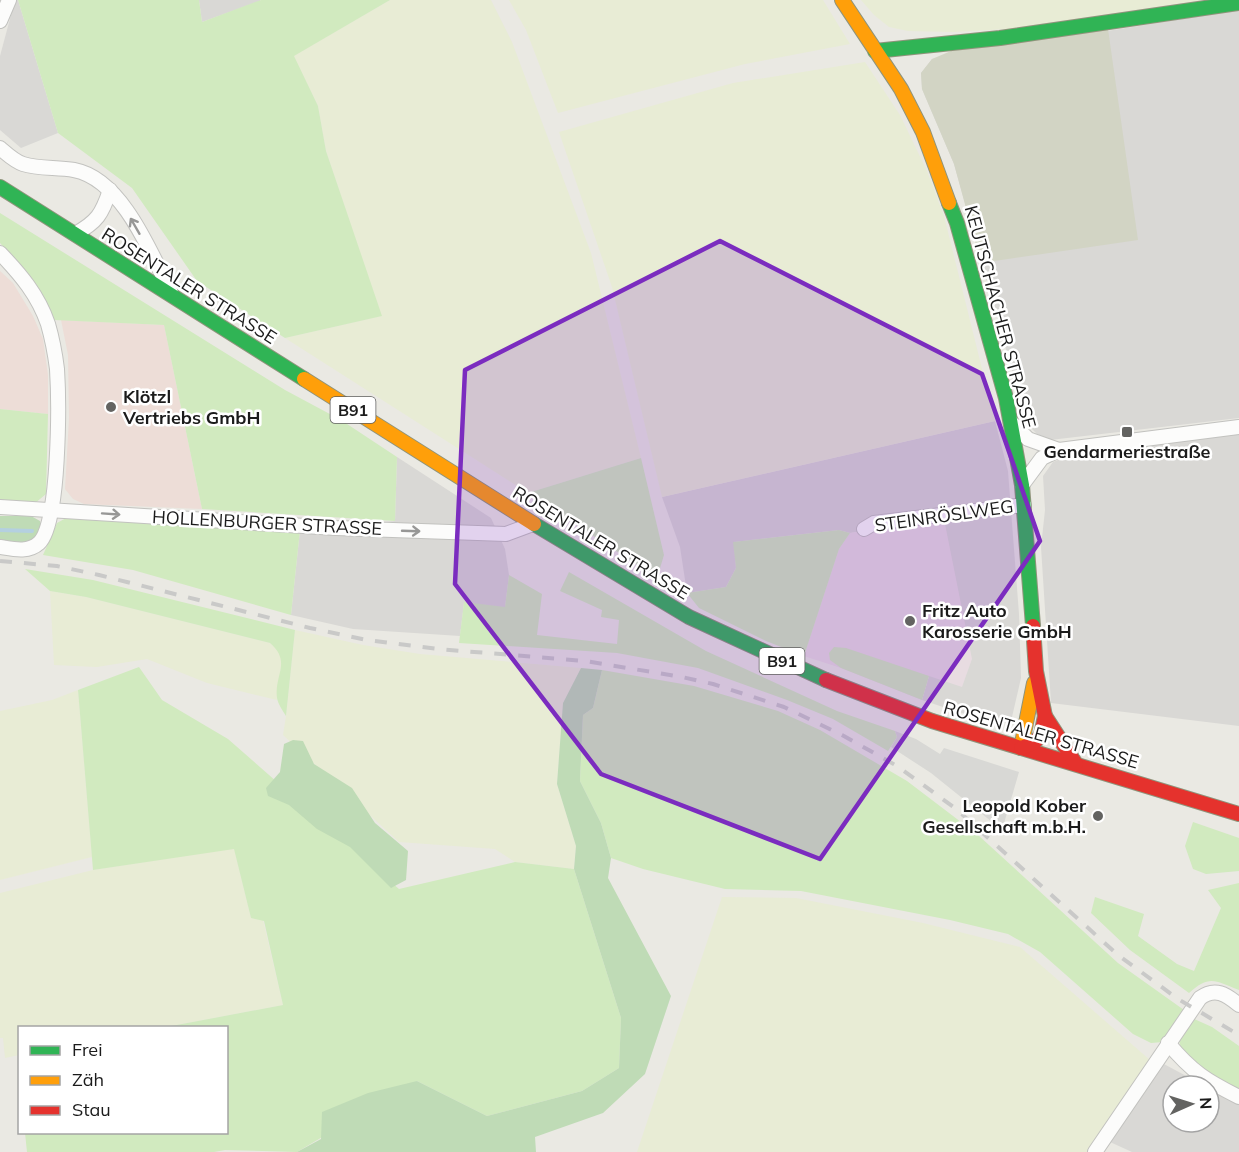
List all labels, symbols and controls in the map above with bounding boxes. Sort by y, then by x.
street label: KEUTSCHACHER STRASSE [960,203,1041,431]
one-way arrow [129,218,141,235]
street label: ROSENTALER STRASSE [98,222,281,349]
place label: Klötzl Vertriebs GmbH [122,385,260,429]
road number: B91 [330,397,376,423]
marker: Klötzl Vertriebs GmbH [104,400,118,414]
marker: Gendarmeriestraße [1120,425,1134,439]
place label: Gendarmeriestraße [1043,440,1211,463]
street label: ROSENTALER STRASSE [509,481,694,604]
street label: STEINRÖSLWEG [873,494,1015,537]
street label: HOLLENBURGER STRASSE [151,505,383,540]
one-way arrow [101,508,121,519]
one-way arrow [400,525,420,536]
place label: Fritz Auto Karosserie GmbH [922,599,1072,643]
marker: Fritz Auto Karosserie GmbH [903,614,917,628]
road number: B91 [760,648,804,674]
street label: ROSENTALER STRASSE [941,696,1141,773]
place label: Leopold Kober Gesellschaft m.b.H. [922,794,1087,838]
marker: Leopold Kober Gesellschaft m.b.H. [1091,809,1105,823]
legend [18,1026,228,1134]
text: Frei [72,1038,102,1061]
text: Zäh [72,1068,104,1091]
north arrow [1161,1074,1221,1134]
text: N [1196,1097,1216,1110]
text: Stau [72,1098,111,1121]

